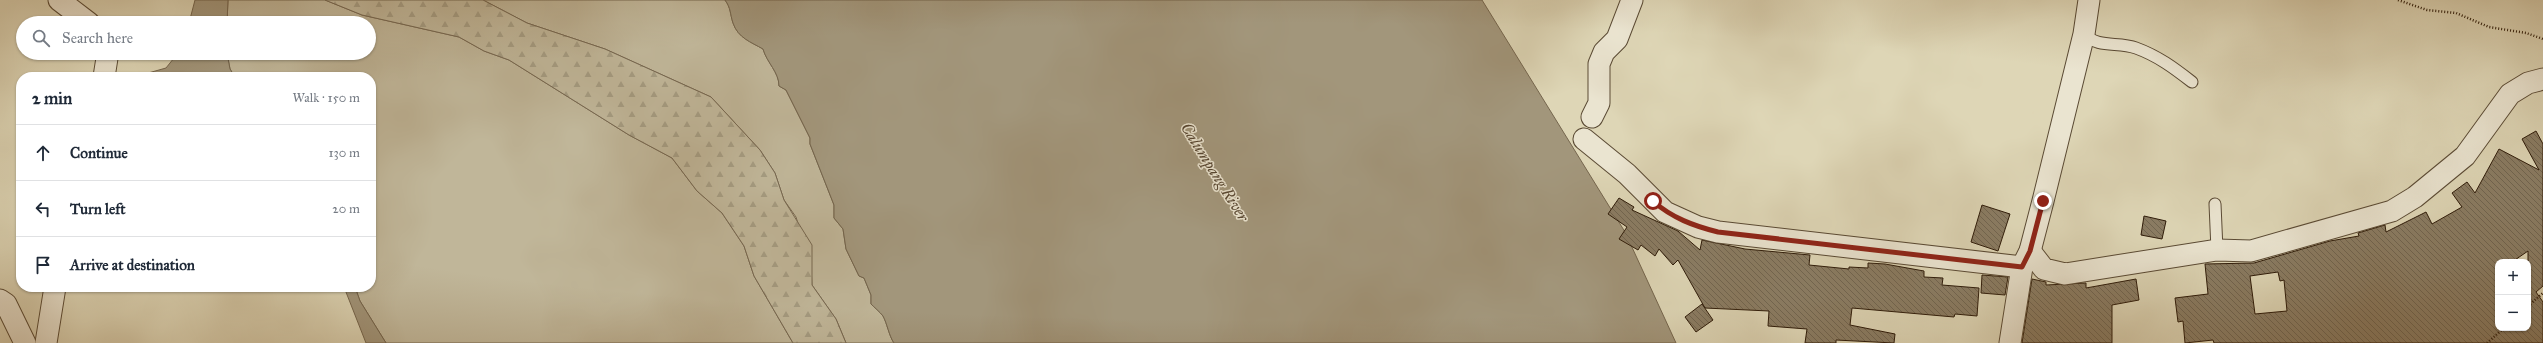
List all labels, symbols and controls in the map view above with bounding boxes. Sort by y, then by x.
search box [16,16,376,60]
icon: search [30,27,52,49]
text: Search here [62,29,133,47]
text: 2 min [32,88,72,109]
text: Walk · 150 m [292,90,360,106]
water label: Calumpang River [1176,119,1254,227]
icon: ahead [32,142,54,164]
text: Continue [70,144,128,162]
text: 130 m [328,145,360,161]
route start [1644,192,1662,210]
route end [2034,192,2052,210]
icon: left [32,198,54,220]
text: Turn left [70,200,126,218]
text: 20 m [332,201,360,217]
icon: arrive [32,254,54,276]
text: Arrive at destination [70,256,195,274]
map controls [2495,259,2531,331]
button: + [2495,259,2531,295]
button: − [2495,295,2531,331]

